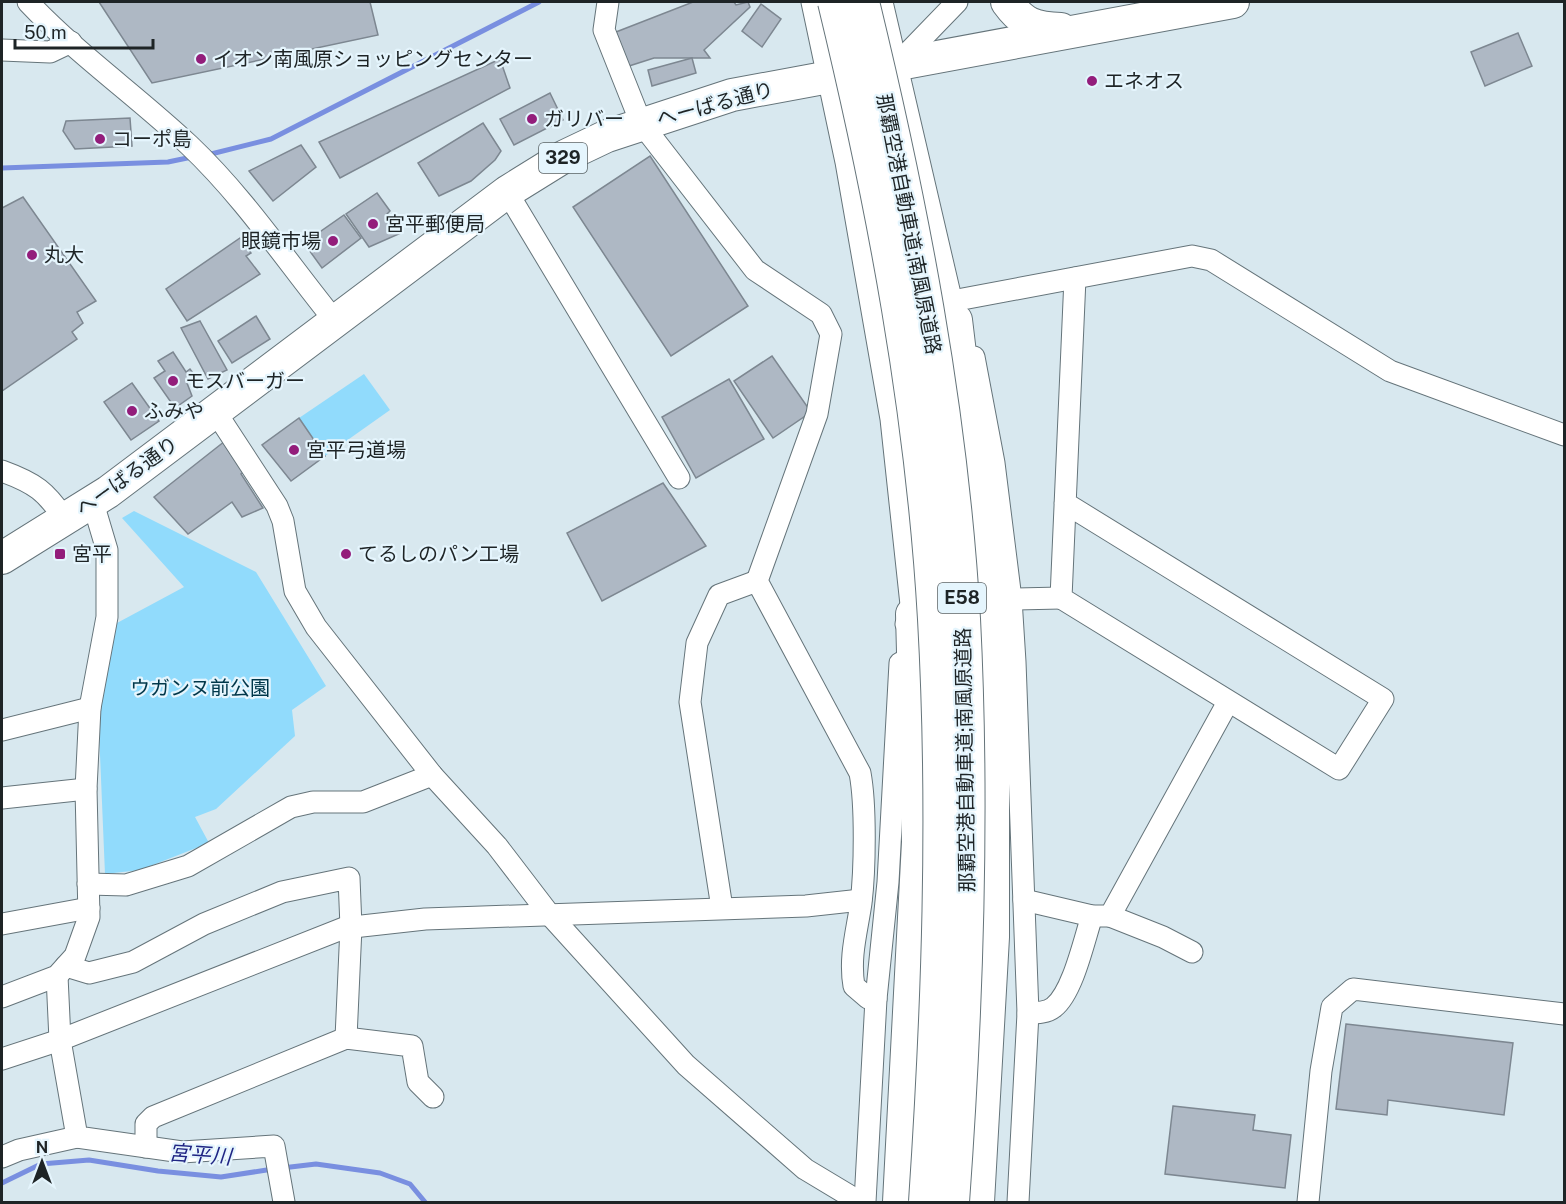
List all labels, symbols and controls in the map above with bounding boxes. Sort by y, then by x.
scale bar [15,12,153,50]
text: 50 m [24,22,67,43]
place label: イオン南風原ショッピングセンター [213,47,533,71]
marker: イオン南風原ショッピングセンター [194,52,208,66]
place label: エネオス [1104,69,1184,93]
marker: エネオス [1085,74,1099,88]
street label: へーばる通り [654,77,776,131]
street label: 那覇空港自動車道;南風原道路 [872,92,946,356]
place label: ガリバー [544,107,624,131]
marker: ガリバー [525,112,539,126]
place label: コーポ島 [112,127,192,151]
marker: コーポ島 [93,132,107,146]
road number: 329 [539,143,587,173]
place label: 宮平郵便局 [385,212,485,236]
marker: 宮平郵便局 [366,217,380,231]
place label: 眼鏡市場 [241,229,321,253]
marker: 眼鏡市場 [326,234,340,248]
place label: 丸大 [44,243,84,267]
marker: 丸大 [25,248,39,262]
place label: モスバーガー [185,369,305,393]
marker: モスバーガー [166,374,180,388]
place label: ふみや [144,399,204,423]
marker: ふみや [125,404,139,418]
street label: へーばる通り [71,431,183,521]
place label: 宮平弓道場 [306,438,406,462]
marker: 宮平弓道場 [287,443,301,457]
place label: 宮平 [72,542,112,566]
place label: てるしのパン工場 [358,542,519,566]
marker: 宮平 [53,547,67,561]
marker: てるしのパン工場 [339,547,353,561]
road number: E58 [938,583,986,613]
street label: 那覇空港自動車道;南風原道路 [951,627,979,893]
park label: ウガンヌ前公園 [130,676,270,700]
north arrow [12,1132,72,1192]
text: N [36,1138,48,1157]
water label: 宮平川 [168,1140,234,1169]

